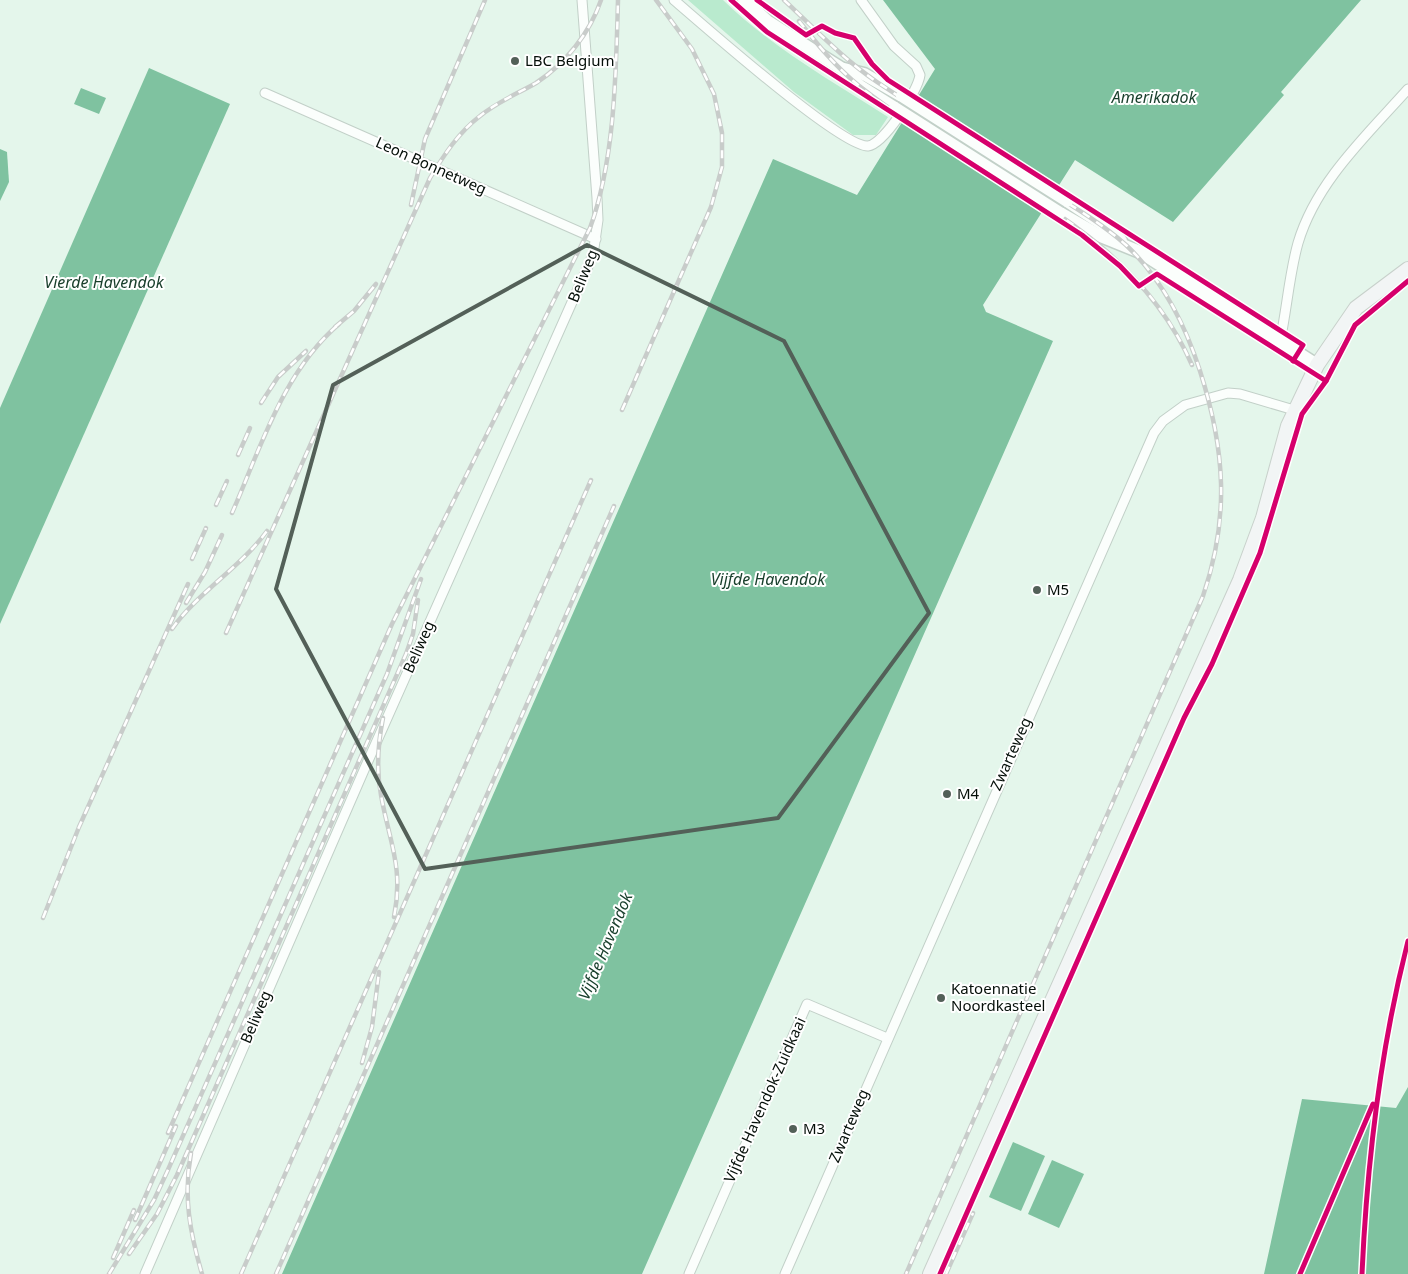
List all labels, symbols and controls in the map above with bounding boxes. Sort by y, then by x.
place label: LBC Belgium [525,50,614,70]
marker: LBC Belgium [509,55,521,67]
water label: Amerikadok [1111,86,1197,108]
street label: Leon Bonnetweg [373,132,490,198]
street label: Beliweg [562,246,602,305]
water label: Vierde Havendok [44,271,165,293]
water label: Vijfde Havendok [711,568,826,590]
place label: M5 [1047,579,1069,599]
marker: M5 [1031,584,1043,596]
street label: Beliweg [398,617,438,676]
street label: Zwarteweg [985,714,1035,793]
place label: M4 [957,783,980,803]
marker: M4 [941,788,953,800]
water label: Vijfde Havendok [573,888,638,1003]
place label: Katoennatie Noordkasteel [951,978,1046,1015]
street label: Beliweg [235,987,275,1046]
marker: Katoennatie Noordkasteel [935,992,947,1004]
street label: Vijfde Havendok-Zuidkaai [719,1014,810,1186]
street label: Zwarteweg [824,1086,873,1165]
place label: M3 [803,1118,825,1138]
marker: M3 [787,1123,799,1135]

